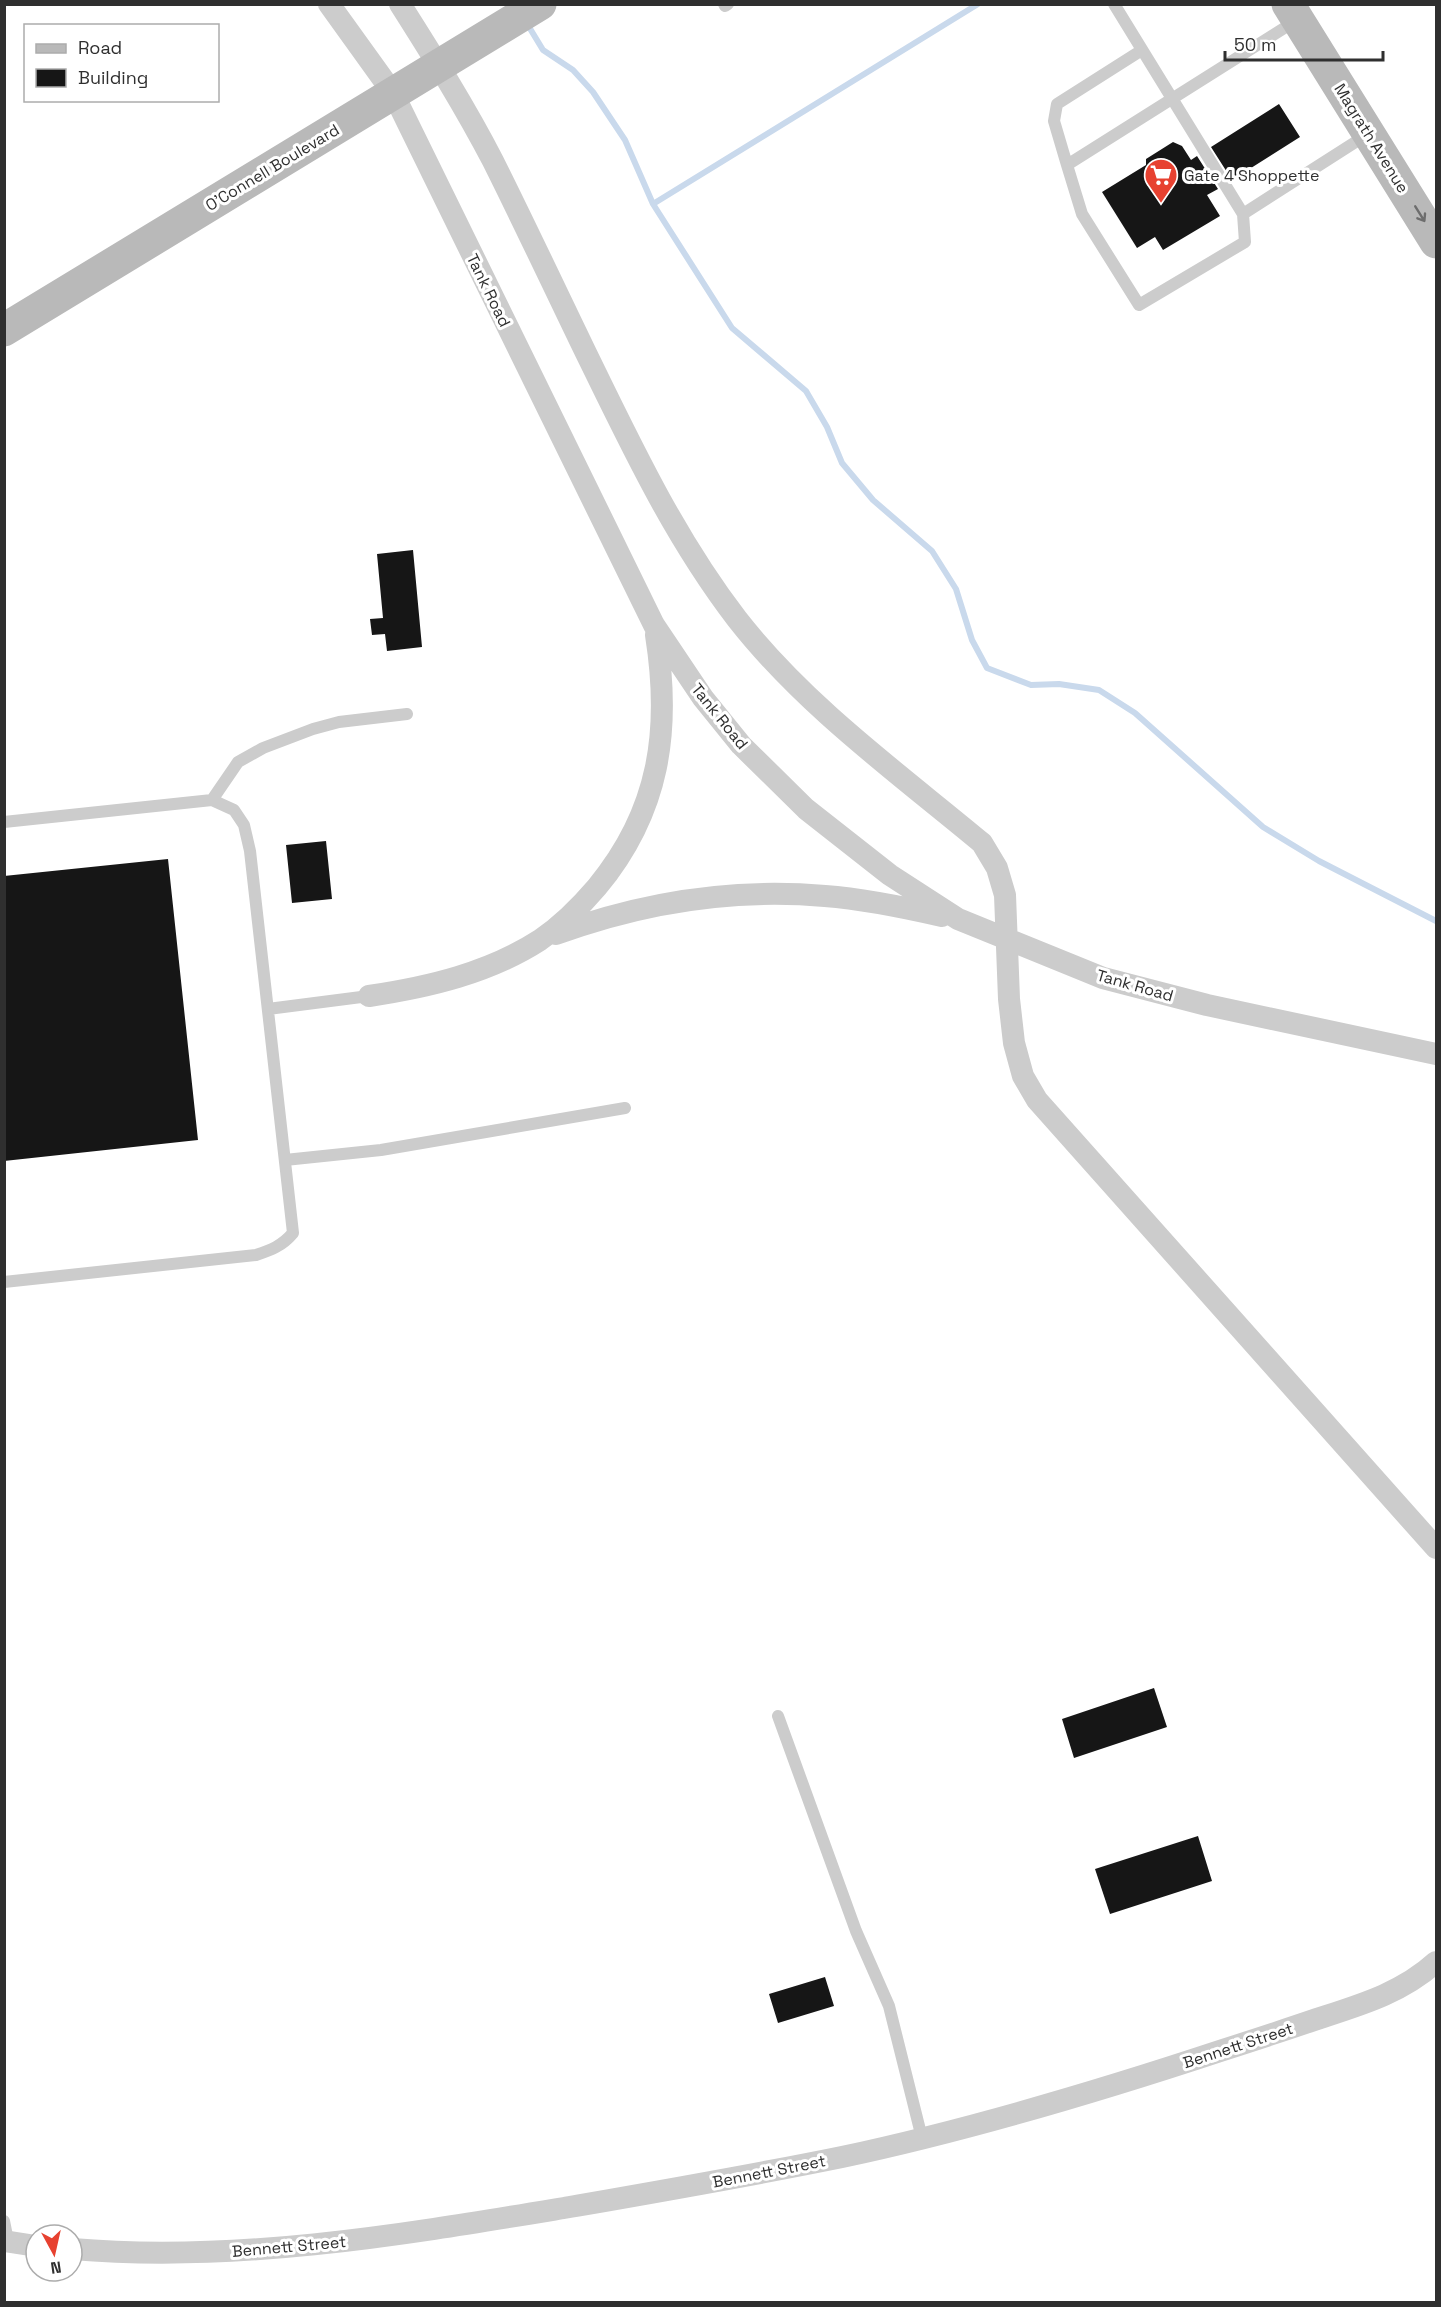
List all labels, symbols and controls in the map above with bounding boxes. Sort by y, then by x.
legend [24,24,219,102]
scale bar [1225,24,1382,62]
text: 50 m [1234,33,1276,56]
text: Road [78,36,122,59]
text: Building [78,66,148,89]
street label: Magrath Avenue [1330,80,1414,197]
street label: O'Connell Boulevard [201,119,343,216]
supermarket icon: Gate 4 Shoppette [1143,157,1179,204]
place label: Gate 4 Shoppette [1184,165,1320,186]
one-way arrow [1414,205,1426,222]
street label: Tank Road [462,250,515,330]
street label: Tank Road [687,679,753,754]
street label: Tank Road [1094,964,1176,1006]
street label: Bennett Street [1180,2018,1296,2073]
street label: Bennett Street [711,2150,827,2193]
north arrow [24,2223,84,2283]
street label: Bennett Street [231,2231,347,2262]
text: N [49,2256,63,2279]

